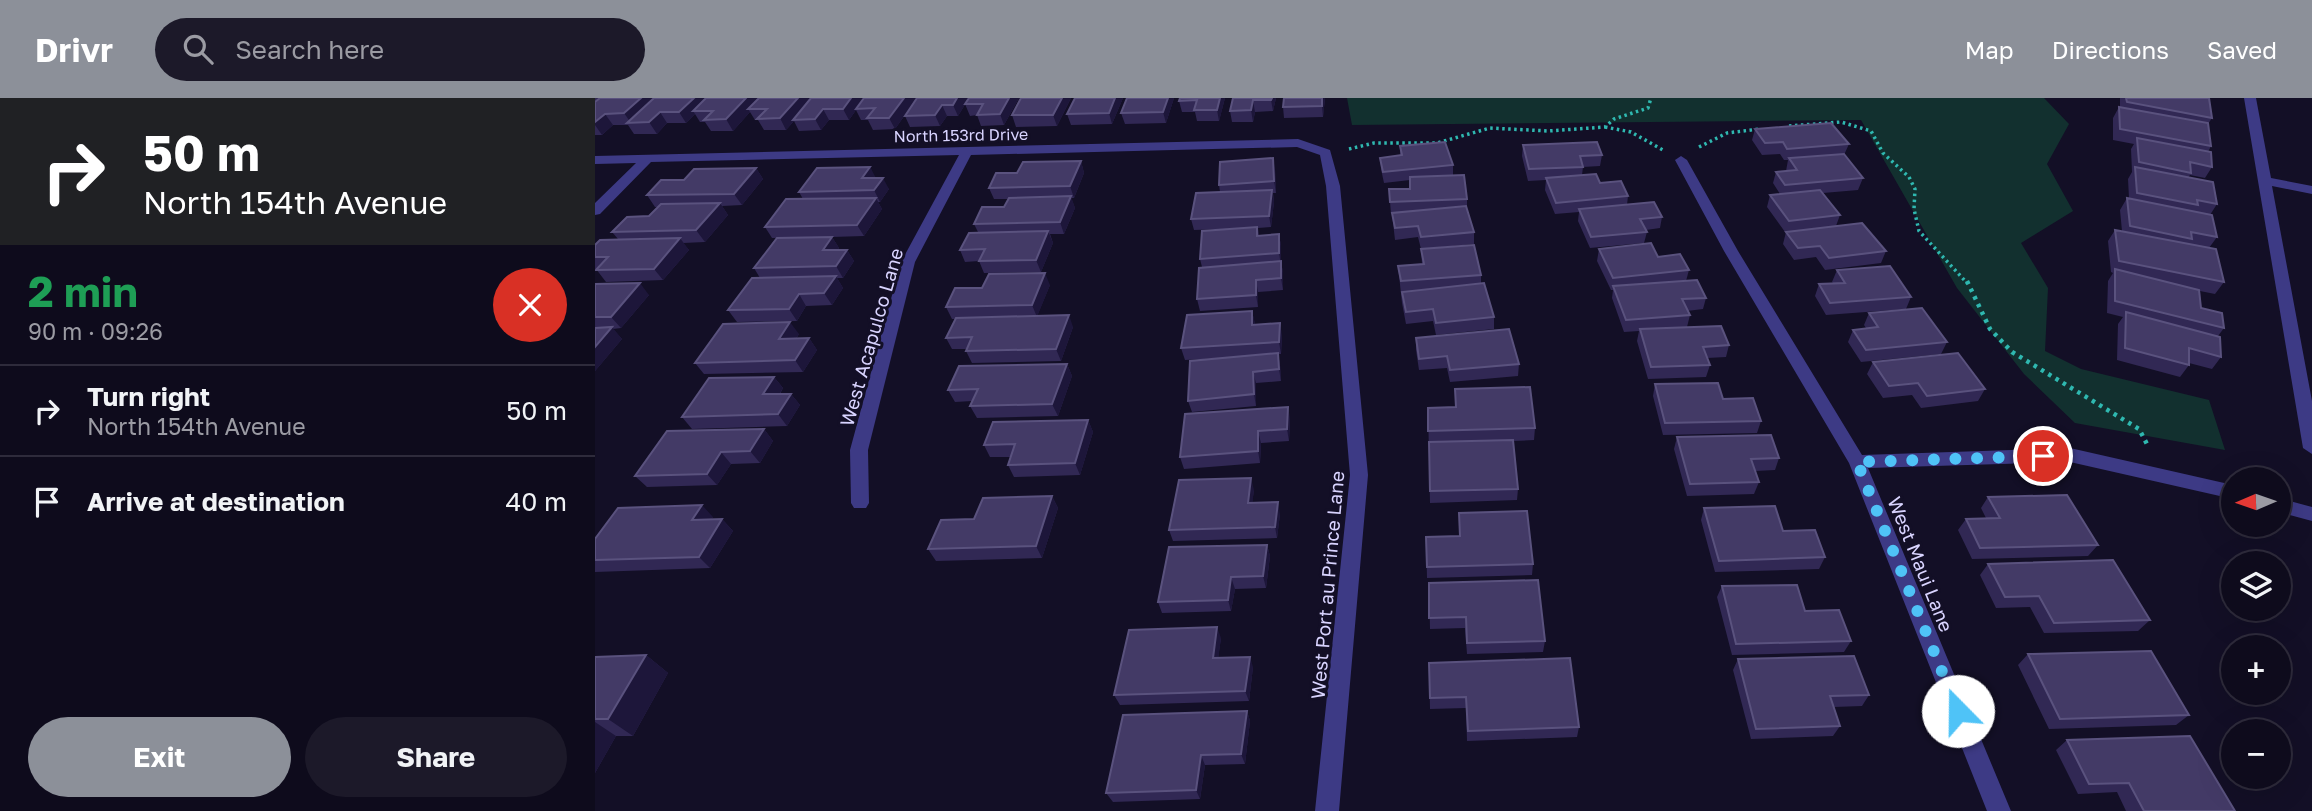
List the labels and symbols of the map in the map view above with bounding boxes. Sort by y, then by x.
street label: North 153rd Drive [894,124,1028,146]
street label: West Acapulco Lane [835,245,907,429]
pin [2013,426,2073,486]
north arrow [2221,467,2291,537]
street label: West Port au Prince Lane [1306,470,1348,700]
street label: West Maui Lane [1883,493,1959,635]
position arrow [1921,674,1995,748]

